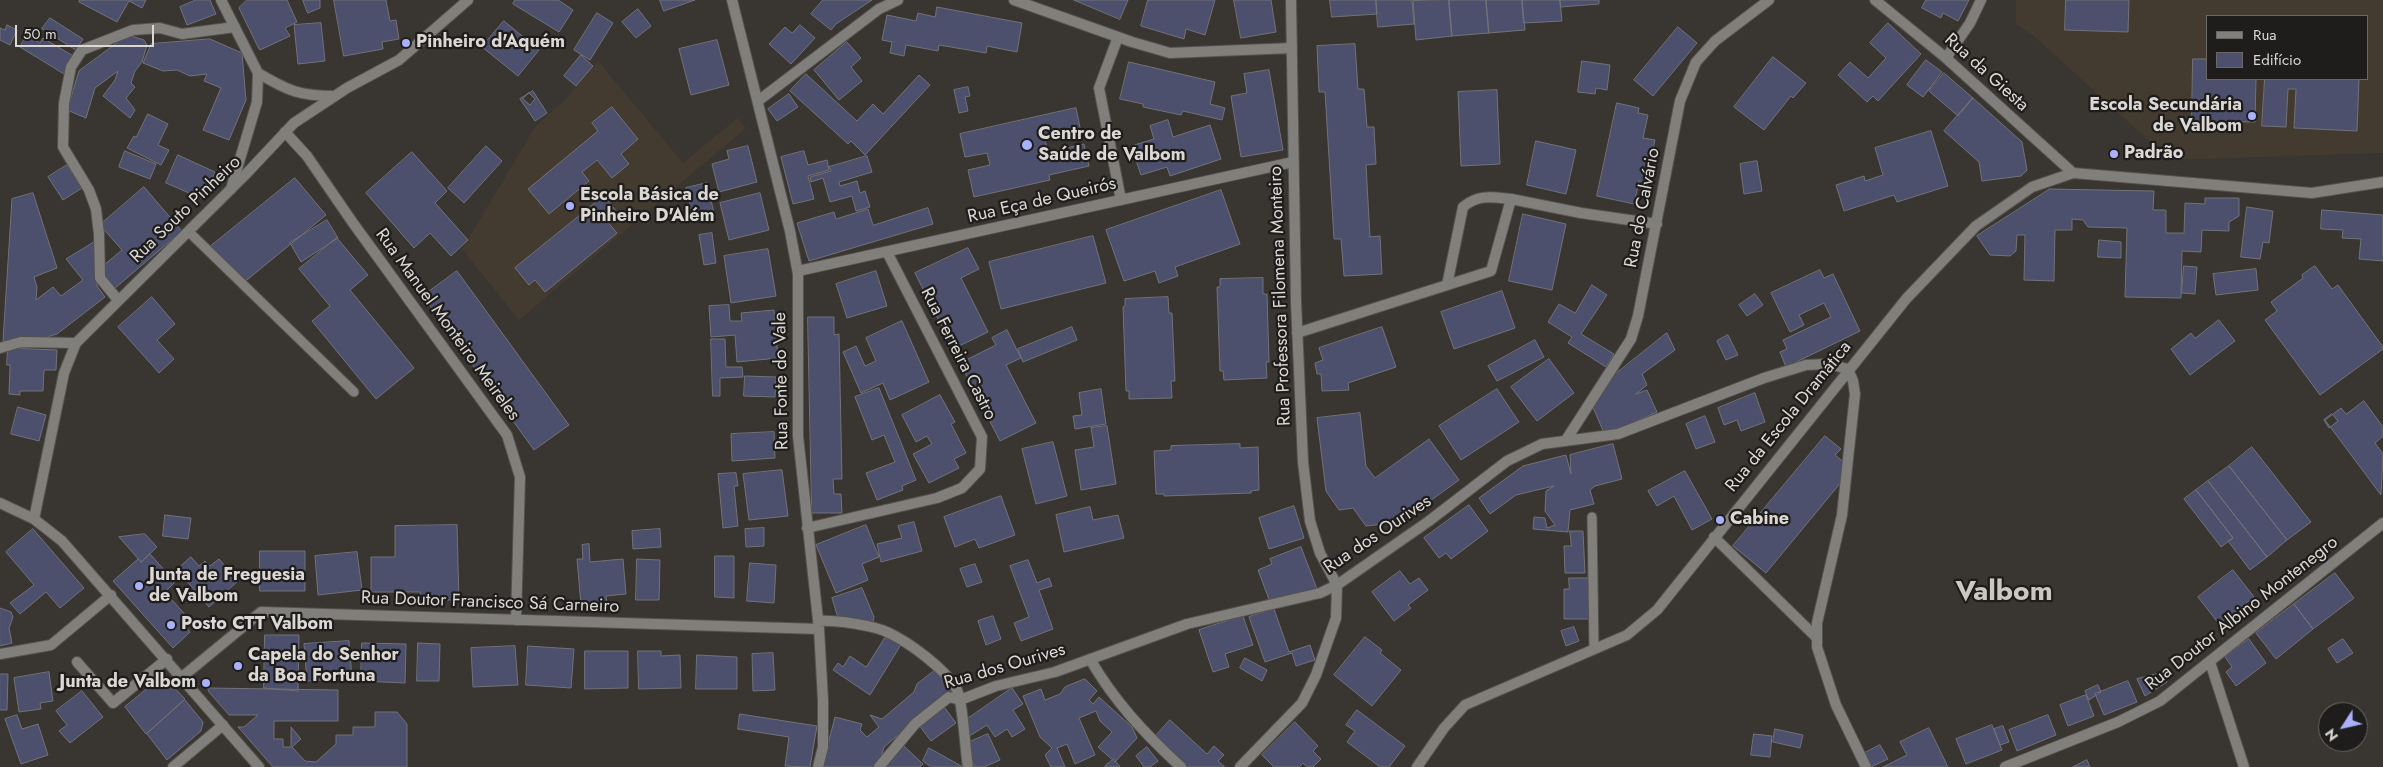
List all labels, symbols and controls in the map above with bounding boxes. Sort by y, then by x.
scale bar [18,15,156,47]
legend [2206,15,2368,80]
text: 50 m [23,23,57,45]
text: Rua [2253,24,2277,46]
street label: Rua da Giesta [1939,29,2033,117]
place label: Pinheiro d'Aquém [416,32,565,54]
marker: Pinheiro d'Aquém [400,37,412,49]
text: Edifício [2253,49,2301,71]
place label: Escola Secundária de Valbom [2089,95,2242,138]
marker: Escola Secundária de Valbom [2246,110,2258,122]
place label: Centro de Saúde de Valbom [1038,124,1185,166]
marker: Centro de Saúde de Valbom [1020,138,1034,152]
place label: Padrão [2124,143,2183,165]
street label: Rua do Calvário [1621,146,1665,270]
marker: Padrão [2108,148,2120,160]
street label: Rua Souto Pinheiro [126,152,246,268]
street label: Rua Professora Filomena Monteiro [1266,166,1296,426]
street label: Rua Eça de Queirós [966,173,1118,229]
place label: Escola Básica de Pinheiro D'Além [580,185,719,228]
marker: Escola Básica de Pinheiro D'Além [564,200,576,212]
street label: Rua Manuel Monteiro Meireles [370,225,524,425]
street label: Rua Ferreira Castro [915,284,1001,424]
street label: Rua Fonte do Vale [770,312,794,450]
street label: Rua da Escola Dramática [1722,337,1856,497]
street label: Rua dos Ourives [1320,491,1436,579]
place label: Cabine [1730,509,1789,531]
marker: Cabine [1714,514,1726,526]
street label: Rua Doutor Albino Montenegro [2141,532,2343,696]
place label: Junta de Freguesia de Valbom [149,565,305,608]
district label: Valbom [1955,576,2053,610]
marker: Junta de Freguesia de Valbom [133,580,145,592]
street label: Rua Doutor Francisco Sá Carneiro [360,588,620,618]
place label: Posto CTT Valbom [181,614,333,636]
marker: Posto CTT Valbom [165,619,177,631]
street label: Rua dos Ourives [942,639,1068,695]
place label: Capela do Senhor da Boa Fortuna [248,645,399,688]
marker: Capela do Senhor da Boa Fortuna [232,660,244,672]
place label: Junta de Valbom [59,672,196,694]
marker: Junta de Valbom [200,677,212,689]
north arrow [2318,702,2368,752]
text: N [2320,725,2343,745]

